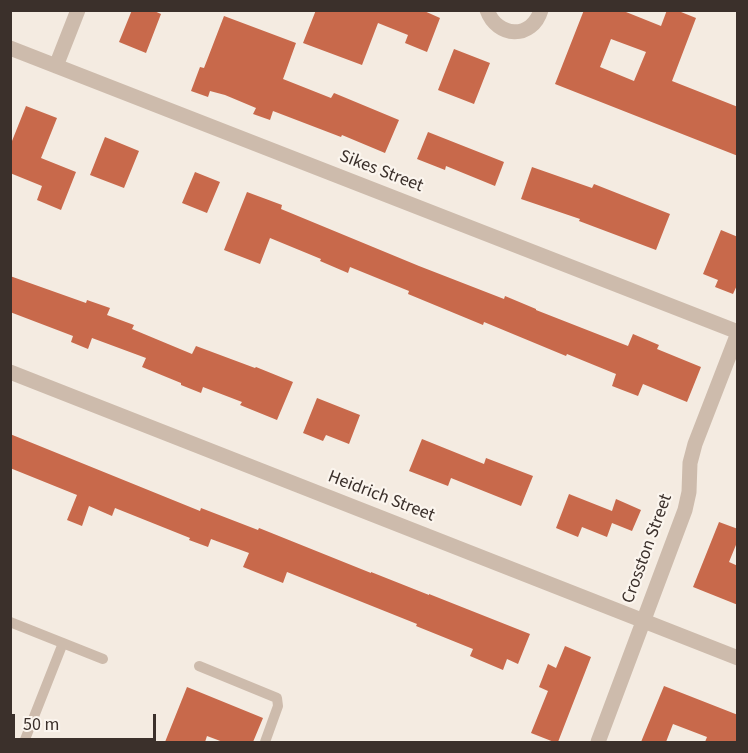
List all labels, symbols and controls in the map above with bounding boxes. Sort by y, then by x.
street label: Sikes Street [336,146,426,198]
street label: Heidrich Street [325,467,437,527]
street label: Crosston Street [618,491,678,607]
scale bar [15,702,159,740]
text: 50 m [23,712,59,737]

